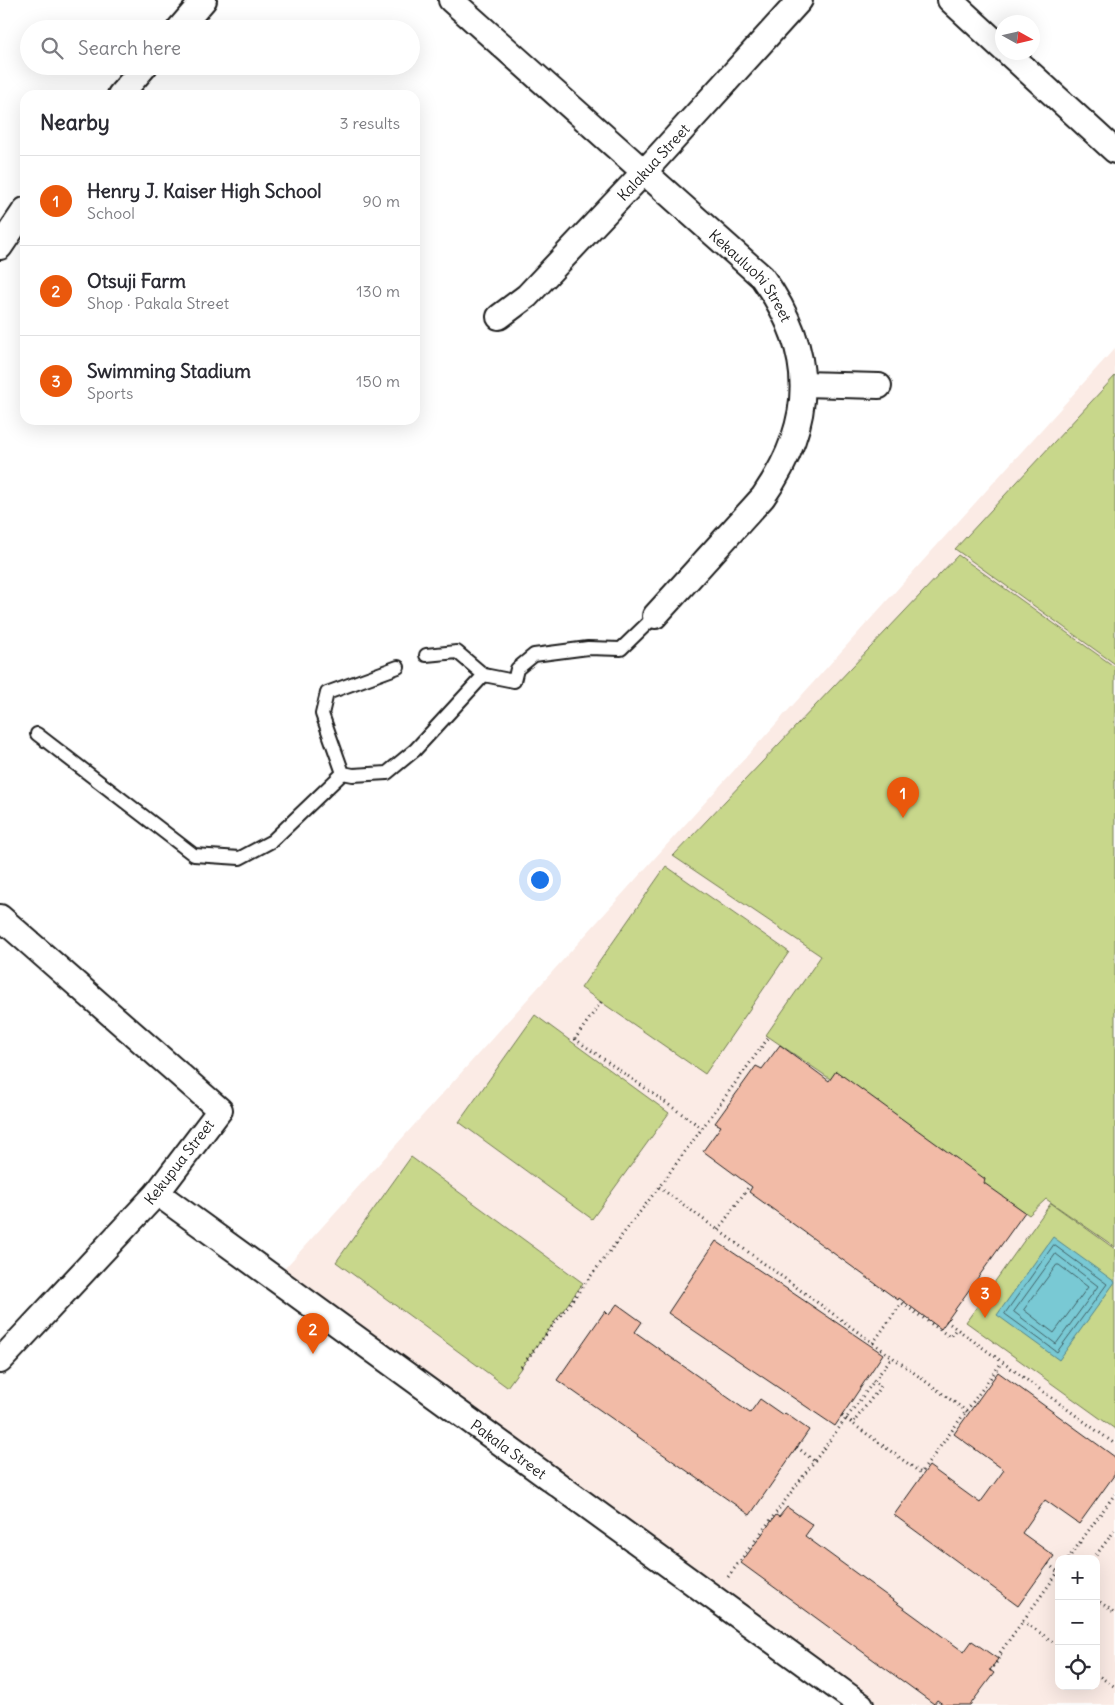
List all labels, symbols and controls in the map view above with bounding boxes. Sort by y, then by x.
north arrow [995,15,1040,60]
search box [20,20,420,75]
icon: search [38,34,66,62]
text: Search here [78,36,181,60]
text: Nearby [40,109,110,136]
text: 3 results [340,113,400,133]
street label: Kalakua Street [613,119,693,204]
text: Henry J. Kaiser High School [87,179,322,203]
text: 1 [53,191,59,211]
text: 90 m [362,191,400,211]
text: School [87,203,135,223]
street label: Kekauluohi Street [705,225,796,325]
text: Otsuji Farm [87,269,186,293]
text: 2 [52,281,60,301]
text: 130 m [356,281,400,301]
text: Shop · Pakala Street [87,293,229,313]
text: Swimming Stadium [87,359,251,383]
text: 3 [51,371,61,391]
text: 150 m [356,371,400,391]
text: Sports [87,383,133,403]
pin: 1 [887,777,919,818]
your location [527,867,553,893]
street label: Kekupua Street [140,1116,218,1208]
pin: 3 [969,1277,1001,1318]
pin: 2 [297,1313,329,1354]
street label: Pakala Street [467,1415,550,1483]
map controls [1055,1555,1100,1690]
button: + [1055,1555,1100,1600]
button: − [1055,1600,1100,1645]
button: locate [1055,1645,1100,1690]

